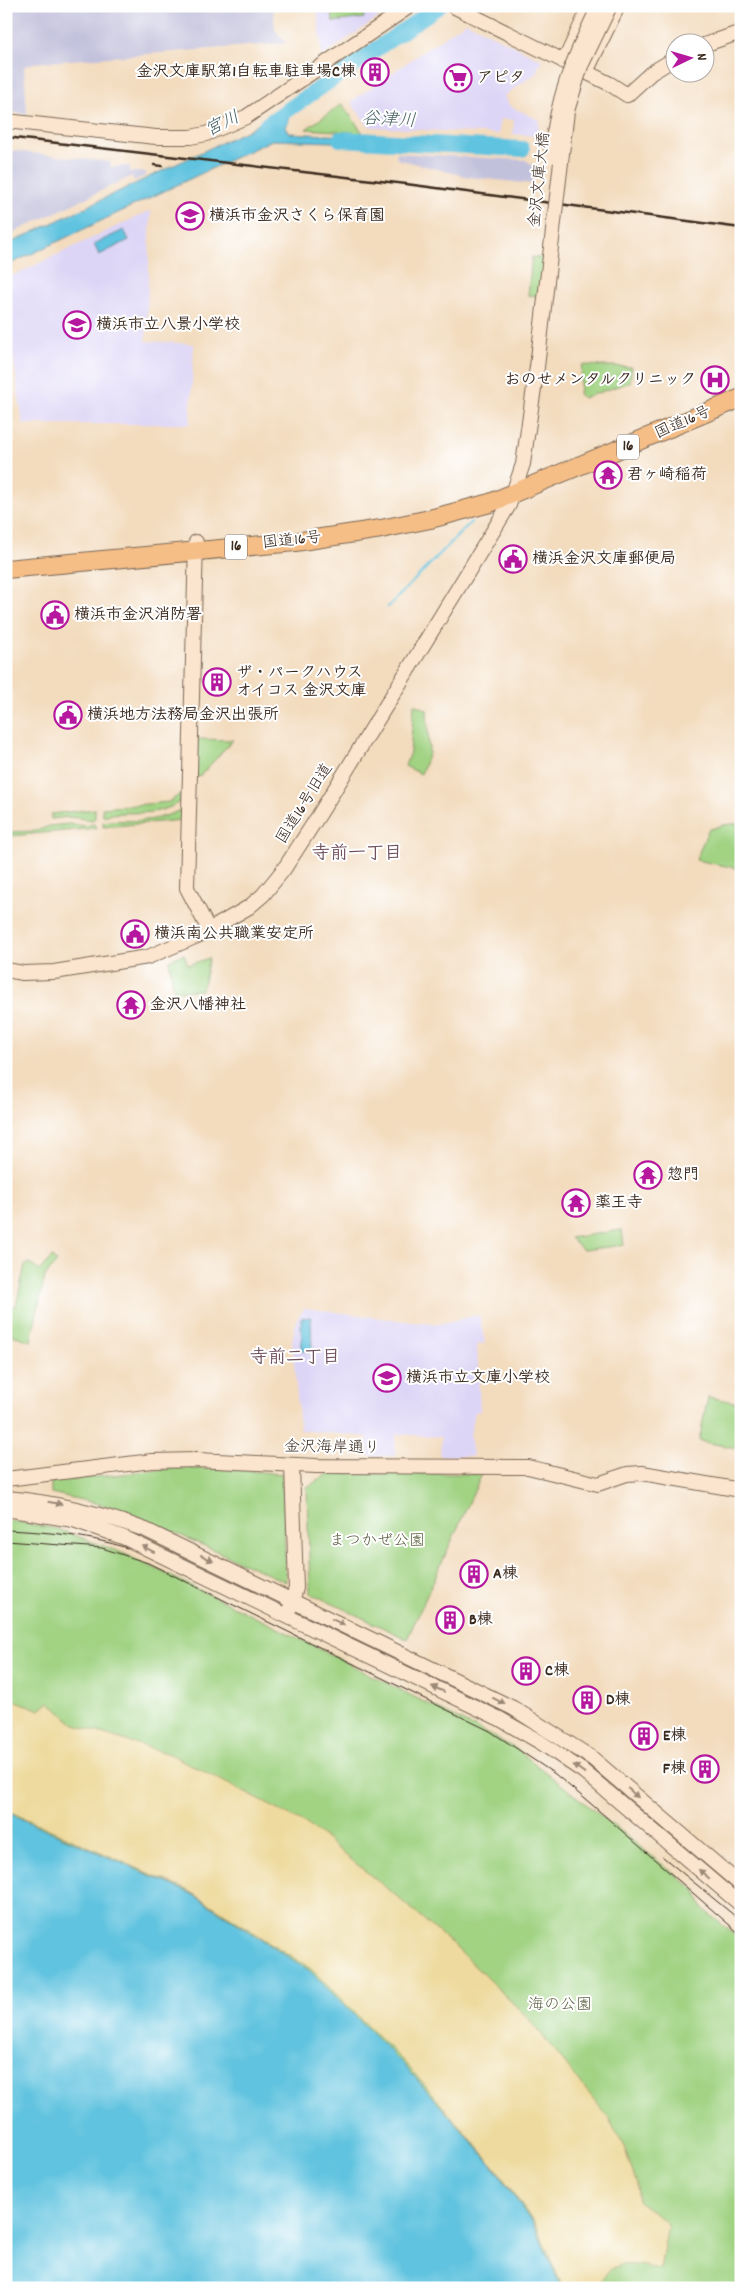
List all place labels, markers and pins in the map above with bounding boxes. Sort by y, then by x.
building icon: 金沢文庫駅第1自転車駐車場C棟 [360,57,390,87]
place label: 金沢文庫駅第1自転車駐車場C棟 [137,61,357,84]
supermarket icon: アピタ [443,63,473,93]
place label: アピタ [477,67,525,90]
school or university icon: 横浜市金沢さくら保育園 [175,201,205,231]
place label: 横浜市金沢さくら保育園 [209,205,385,228]
school or university icon: 横浜市立八景小学校 [62,310,92,340]
place label: 横浜市立八景小学校 [96,314,240,337]
hospital icon: おのせメンタルクリニック [700,365,730,395]
place label: おのせメンタルクリニック [505,369,696,392]
temple icon: 君ヶ崎稲荷 [593,460,623,490]
place label: 君ヶ崎稲荷 [627,464,707,487]
public building icon: 横浜金沢文庫郵便局 [498,544,528,574]
place label: 横浜金沢文庫郵便局 [532,548,676,571]
public building icon: 横浜市金沢消防署 [40,600,70,630]
place label: 横浜市金沢消防署 [74,604,202,627]
place label: ザ・パークハウス オイコス 金沢文庫 [236,662,366,703]
building icon: ザ・パークハウス オイコス 金沢文庫 [202,667,232,697]
public building icon: 横浜地方法務局金沢出張所 [53,700,83,730]
place label: 横浜地方法務局金沢出張所 [87,704,279,727]
public building icon: 横浜南公共職業安定所 [120,919,150,949]
place label: 横浜南公共職業安定所 [154,923,314,946]
temple icon: 金沢八幡神社 [116,990,146,1020]
place label: 金沢八幡神社 [150,994,246,1017]
temple icon: 惣門 [633,1160,663,1190]
place label: 惣門 [667,1164,699,1187]
temple icon: 薬王寺 [561,1188,591,1218]
place label: 薬王寺 [595,1192,643,1215]
school or university icon: 横浜市立文庫小学校 [372,1363,402,1393]
place label: 横浜市立文庫小学校 [406,1367,550,1390]
building icon: A棟 [459,1559,489,1589]
place label: A棟 [493,1563,519,1586]
building icon: B棟 [435,1605,465,1635]
place label: B棟 [469,1609,494,1632]
building icon: C棟 [511,1656,541,1686]
place label: C棟 [545,1660,570,1683]
building icon: D棟 [572,1685,602,1715]
place label: D棟 [606,1689,631,1712]
building icon: E棟 [629,1721,659,1751]
place label: E棟 [663,1725,687,1748]
building icon: F棟 [690,1754,720,1784]
place label: F棟 [663,1758,687,1781]

